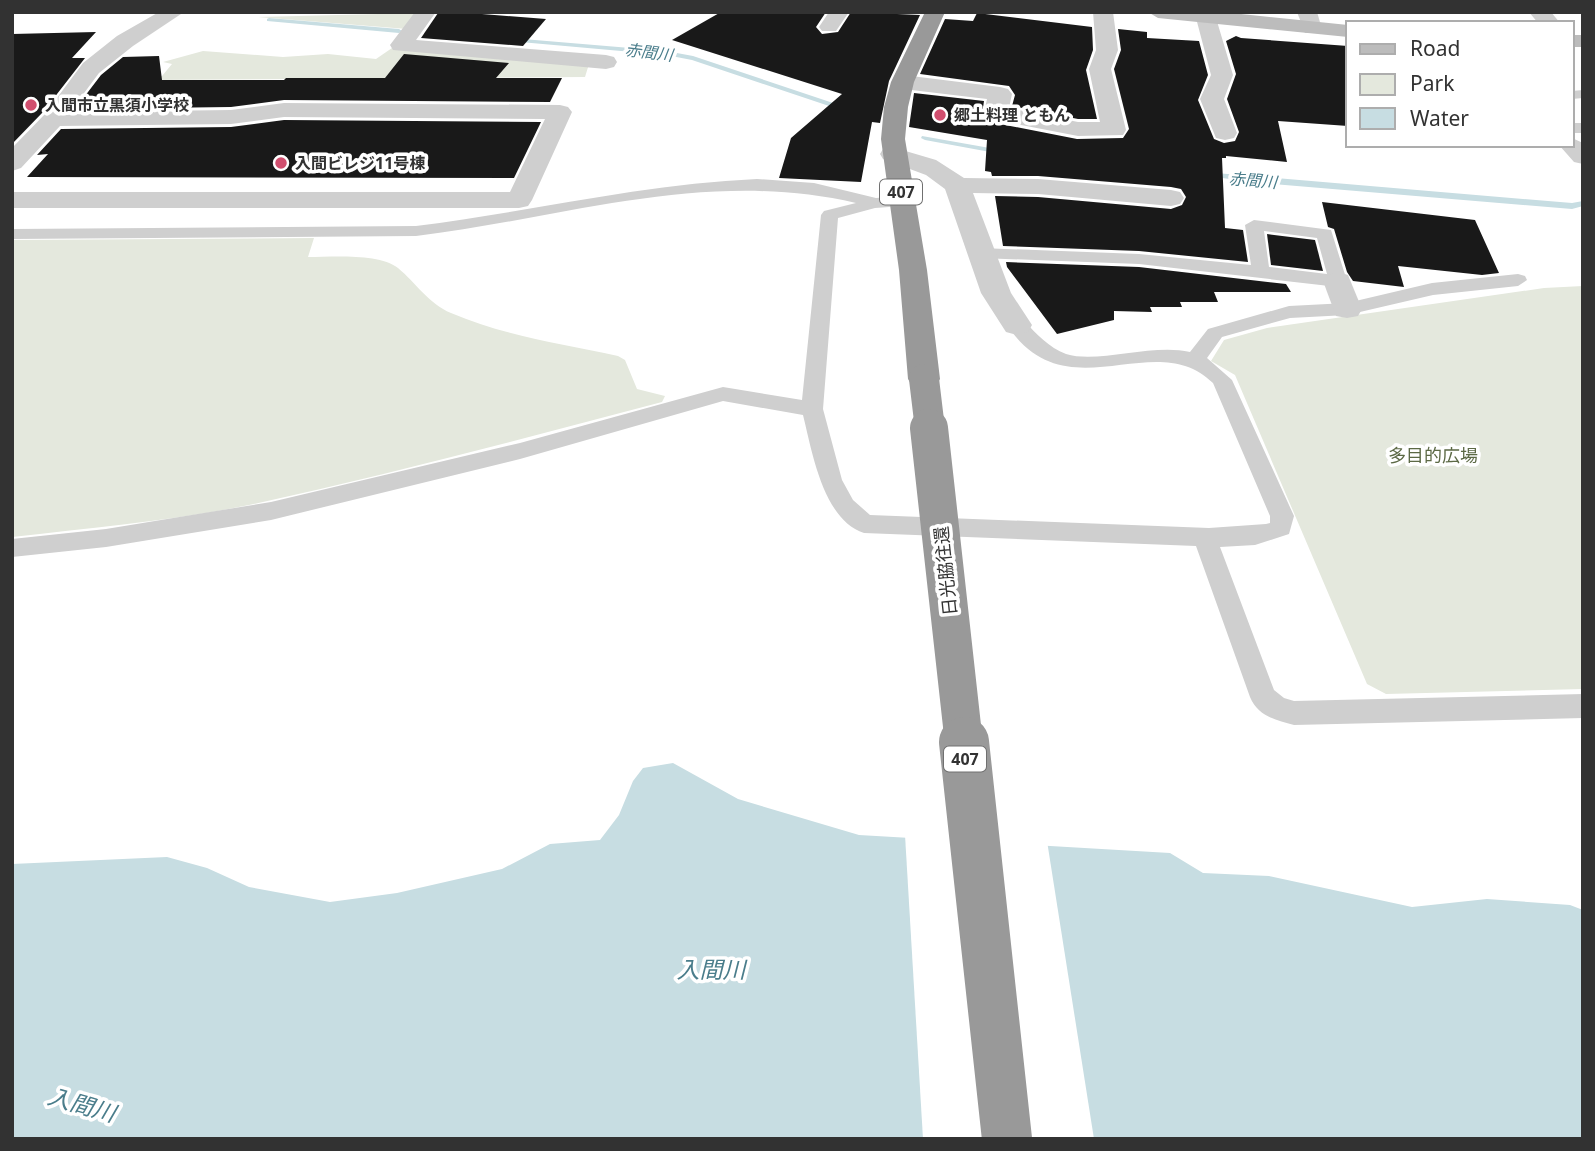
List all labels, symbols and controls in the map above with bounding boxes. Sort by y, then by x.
legend [1346,21,1574,147]
text: Road [1410,34,1460,62]
water label: 赤間川 [624,38,676,66]
text: Park [1410,69,1455,97]
place label: 入間市立黒須小学校 [45,94,189,116]
marker: 入間市立黒須小学校 [23,97,39,113]
place label: 郷土料理 ともん [954,104,1070,126]
text: Water [1410,104,1469,132]
marker: 郷土料理 ともん [932,107,948,123]
place label: 入間ビレジ11号棟 [295,152,425,174]
marker: 入間ビレジ11号棟 [273,155,289,171]
water label: 赤間川 [1228,167,1280,193]
road number: 407 [880,180,922,204]
park label: 多目的広場 [1388,443,1478,467]
street label: 日光脇往還 [928,525,962,617]
road number: 407 [944,746,986,772]
water label: 入間川 [677,953,749,985]
water label: 入間川 [44,1079,122,1130]

